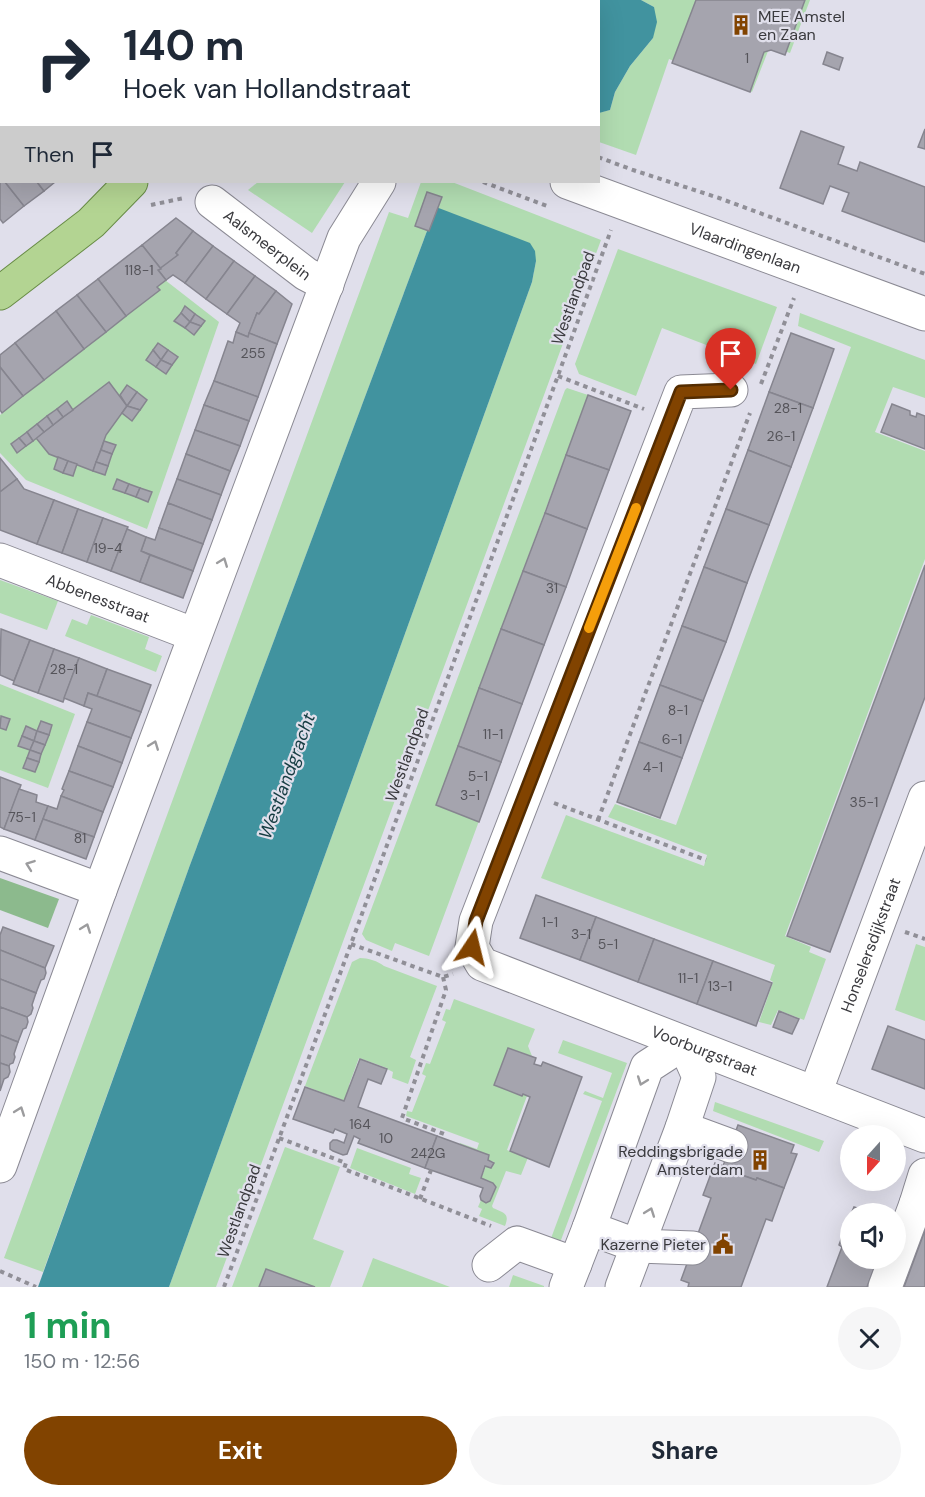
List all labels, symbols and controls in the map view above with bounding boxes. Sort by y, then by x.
place label: MEE Amstel en Zaan [758,6,845,45]
building icon: MEE Amstel en Zaan [729,13,753,37]
text: 140 m [123,18,245,73]
icon: right [24,24,102,102]
house number: 1 [745,49,749,67]
text: Hoek van Hollandstraat [123,71,411,106]
icon: arrive [86,138,119,171]
text: Then [24,140,74,169]
street label: Aalsmeerplein [220,204,316,285]
street label: Vlaardingenlaan [686,218,804,278]
street label: Westlandpad [546,248,600,348]
house number: 118-1 [124,261,154,279]
pin [705,328,756,390]
icon: arrive [714,337,747,370]
house number: 255 [240,344,266,362]
house number: 28-1 [774,399,802,417]
house number: 26-1 [767,427,795,445]
house number: 19-4 [93,539,123,557]
one-way arrow [215,558,228,568]
street label: Abbenesstraat [43,568,153,627]
house number: 31 [546,579,558,597]
house number: 28-1 [50,660,78,678]
house number: 8-1 [668,701,688,719]
street label: Westlandpad [380,705,434,805]
water label: Westlandgracht [253,709,321,842]
house number: 11-1 [483,725,503,743]
house number: 6-1 [662,730,682,748]
one-way arrow [147,740,159,751]
house number: 4-1 [643,758,663,776]
house number: 5-1 [468,767,488,785]
house number: 3-1 [460,786,480,804]
house number: 35-1 [850,793,878,811]
house number: 75-1 [8,808,36,826]
house number: 81 [74,829,86,847]
one-way arrow [25,859,36,872]
street label: Honselersdijkstraat [836,875,905,1015]
house number: 1-1 [542,913,558,931]
position arrow [440,915,504,979]
one-way arrow [79,923,91,934]
house number: 3-1 [571,925,591,943]
house number: 5-1 [598,935,618,953]
house number: 11-1 [678,969,698,987]
house number: 13-1 [708,977,732,995]
street label: Voorburgstraat [648,1020,760,1080]
one-way arrow [637,1075,650,1086]
one-way arrow [12,1106,25,1117]
house number: 164 [349,1115,371,1133]
north arrow [840,1125,906,1191]
map controls [840,1125,906,1269]
house number: 10 [379,1129,393,1147]
place label: Reddingsbrigade Amsterdam [618,1141,743,1180]
house number: 242G [411,1144,445,1162]
building icon: Reddingsbrigade Amsterdam [748,1148,772,1172]
street label: Westlandpad [212,1161,266,1261]
button: sound [840,1203,906,1269]
one-way arrow [643,1208,655,1219]
public building icon: Kazerne Pieter [711,1232,735,1256]
place label: Kazerne Pieter [600,1234,706,1255]
text: 1 min [24,1302,112,1349]
button: close [838,1307,901,1370]
text: 150 m · 12:56 [24,1348,140,1374]
button: Exit [24,1416,457,1485]
button: Share [469,1416,901,1485]

